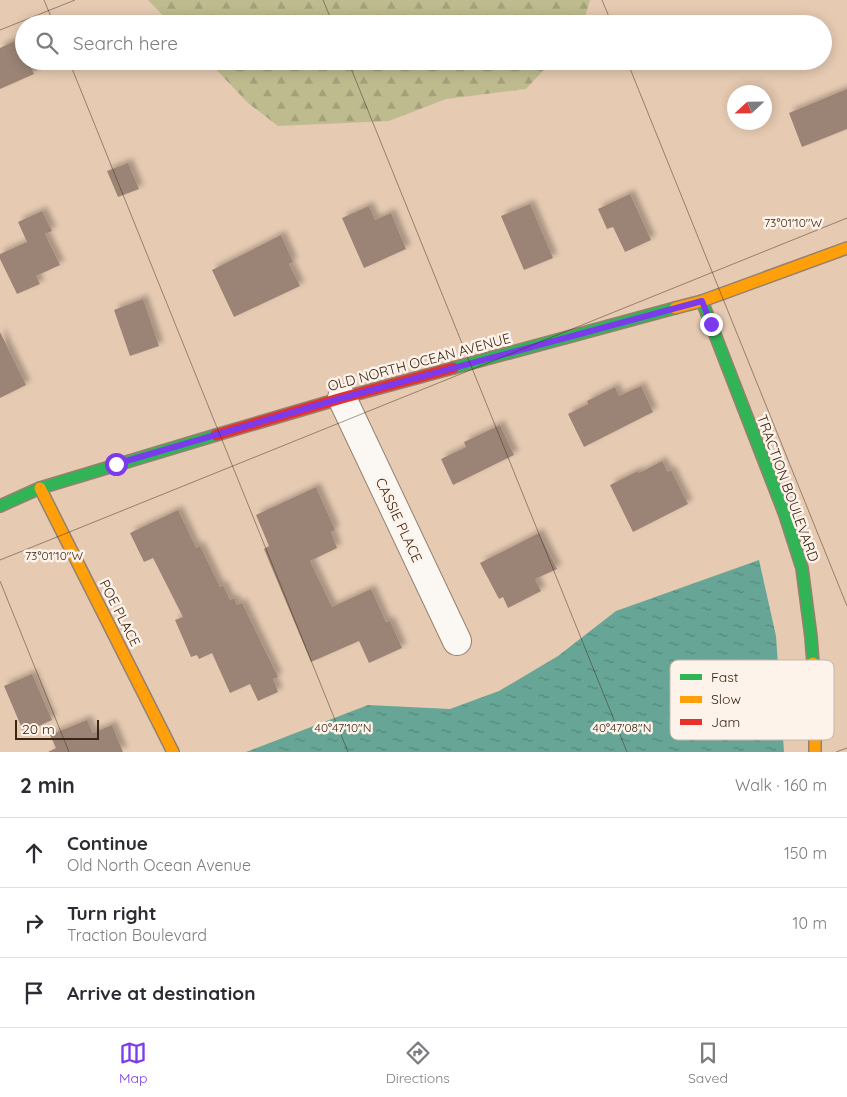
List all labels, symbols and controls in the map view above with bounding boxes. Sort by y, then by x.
search box [15,15,832,70]
icon: search [33,29,61,57]
text: Search here [73,31,178,55]
north arrow [727,85,772,130]
text: 73°01'10"W [764,215,822,230]
route end [700,313,723,336]
street label: OLD NORTH OCEAN AVENUE [326,329,512,395]
street label: TRACTION BOULEVARD [753,412,823,564]
route start [105,453,128,476]
street label: CASSIE PLACE [372,475,426,565]
text: 73°01'10"W [25,548,83,563]
street label: POE PLACE [95,577,145,650]
legend [670,660,834,740]
text: Fast [711,668,739,686]
text: Slow [711,690,741,708]
text: Jam [711,713,740,731]
scale bar [15,717,99,740]
text: 20 m [22,720,55,738]
text: 40°47'10"N [315,720,371,735]
text: 40°47'08"N [593,720,651,735]
text: 2 min [20,772,75,798]
text: Walk · 160 m [735,775,827,795]
text: Continue [67,831,148,855]
icon: ahead [20,839,48,867]
text: 150 m [784,843,827,863]
text: Old North Ocean Avenue [67,855,251,875]
text: Turn right [67,901,156,925]
icon: right [20,909,48,937]
text: 10 m [793,913,827,933]
text: Traction Boulevard [67,925,207,945]
icon: arrive [20,979,48,1007]
text: Arrive at destination [67,981,256,1005]
tab: Map [119,1039,148,1087]
tab: Directions [386,1039,450,1087]
tab: Saved [688,1039,728,1087]

